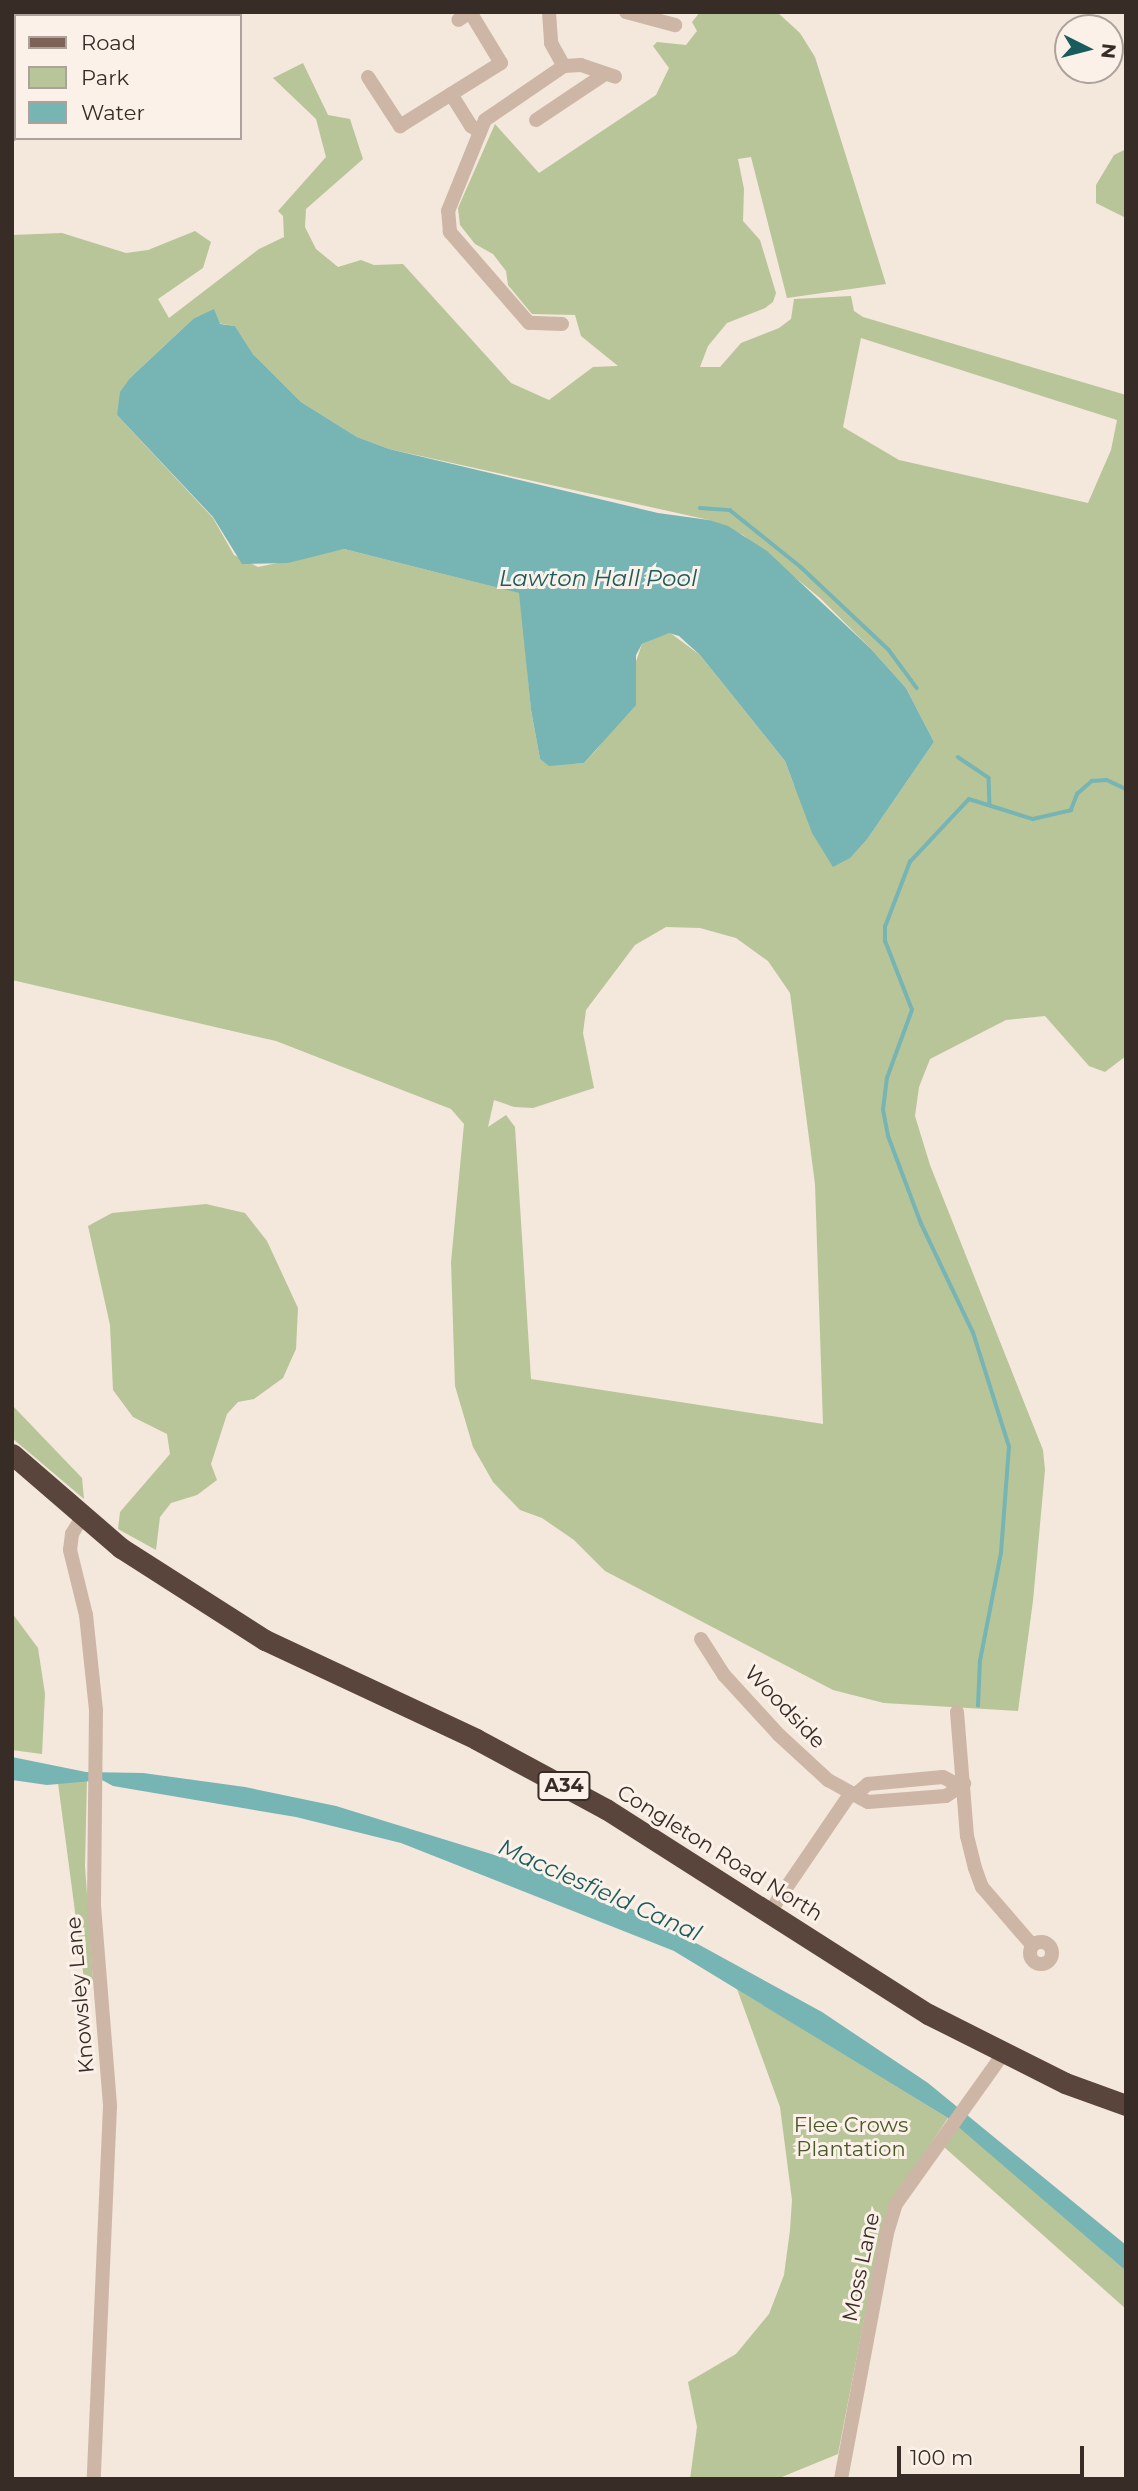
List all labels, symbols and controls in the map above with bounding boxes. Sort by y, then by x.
legend [14,14,242,140]
north arrow [1054,14,1124,84]
text: Road [81,30,136,55]
text: N [1096,42,1121,60]
text: Park [81,65,129,90]
text: Water [81,100,145,125]
water label: Lawton Hall Pool [499,564,697,592]
street label: Woodside [739,1660,831,1754]
road number: A34 [536,1770,592,1801]
street label: Congleton Road North [613,1779,827,1927]
water label: Macclesfield Canal [494,1833,706,1947]
street label: Knowsley Lane [61,1916,99,2074]
park label: Flee Crows Plantation [794,2112,908,2162]
street label: Moss Lane [837,2210,885,2324]
scale bar [900,2432,1087,2476]
text: 100 m [910,2445,973,2470]

